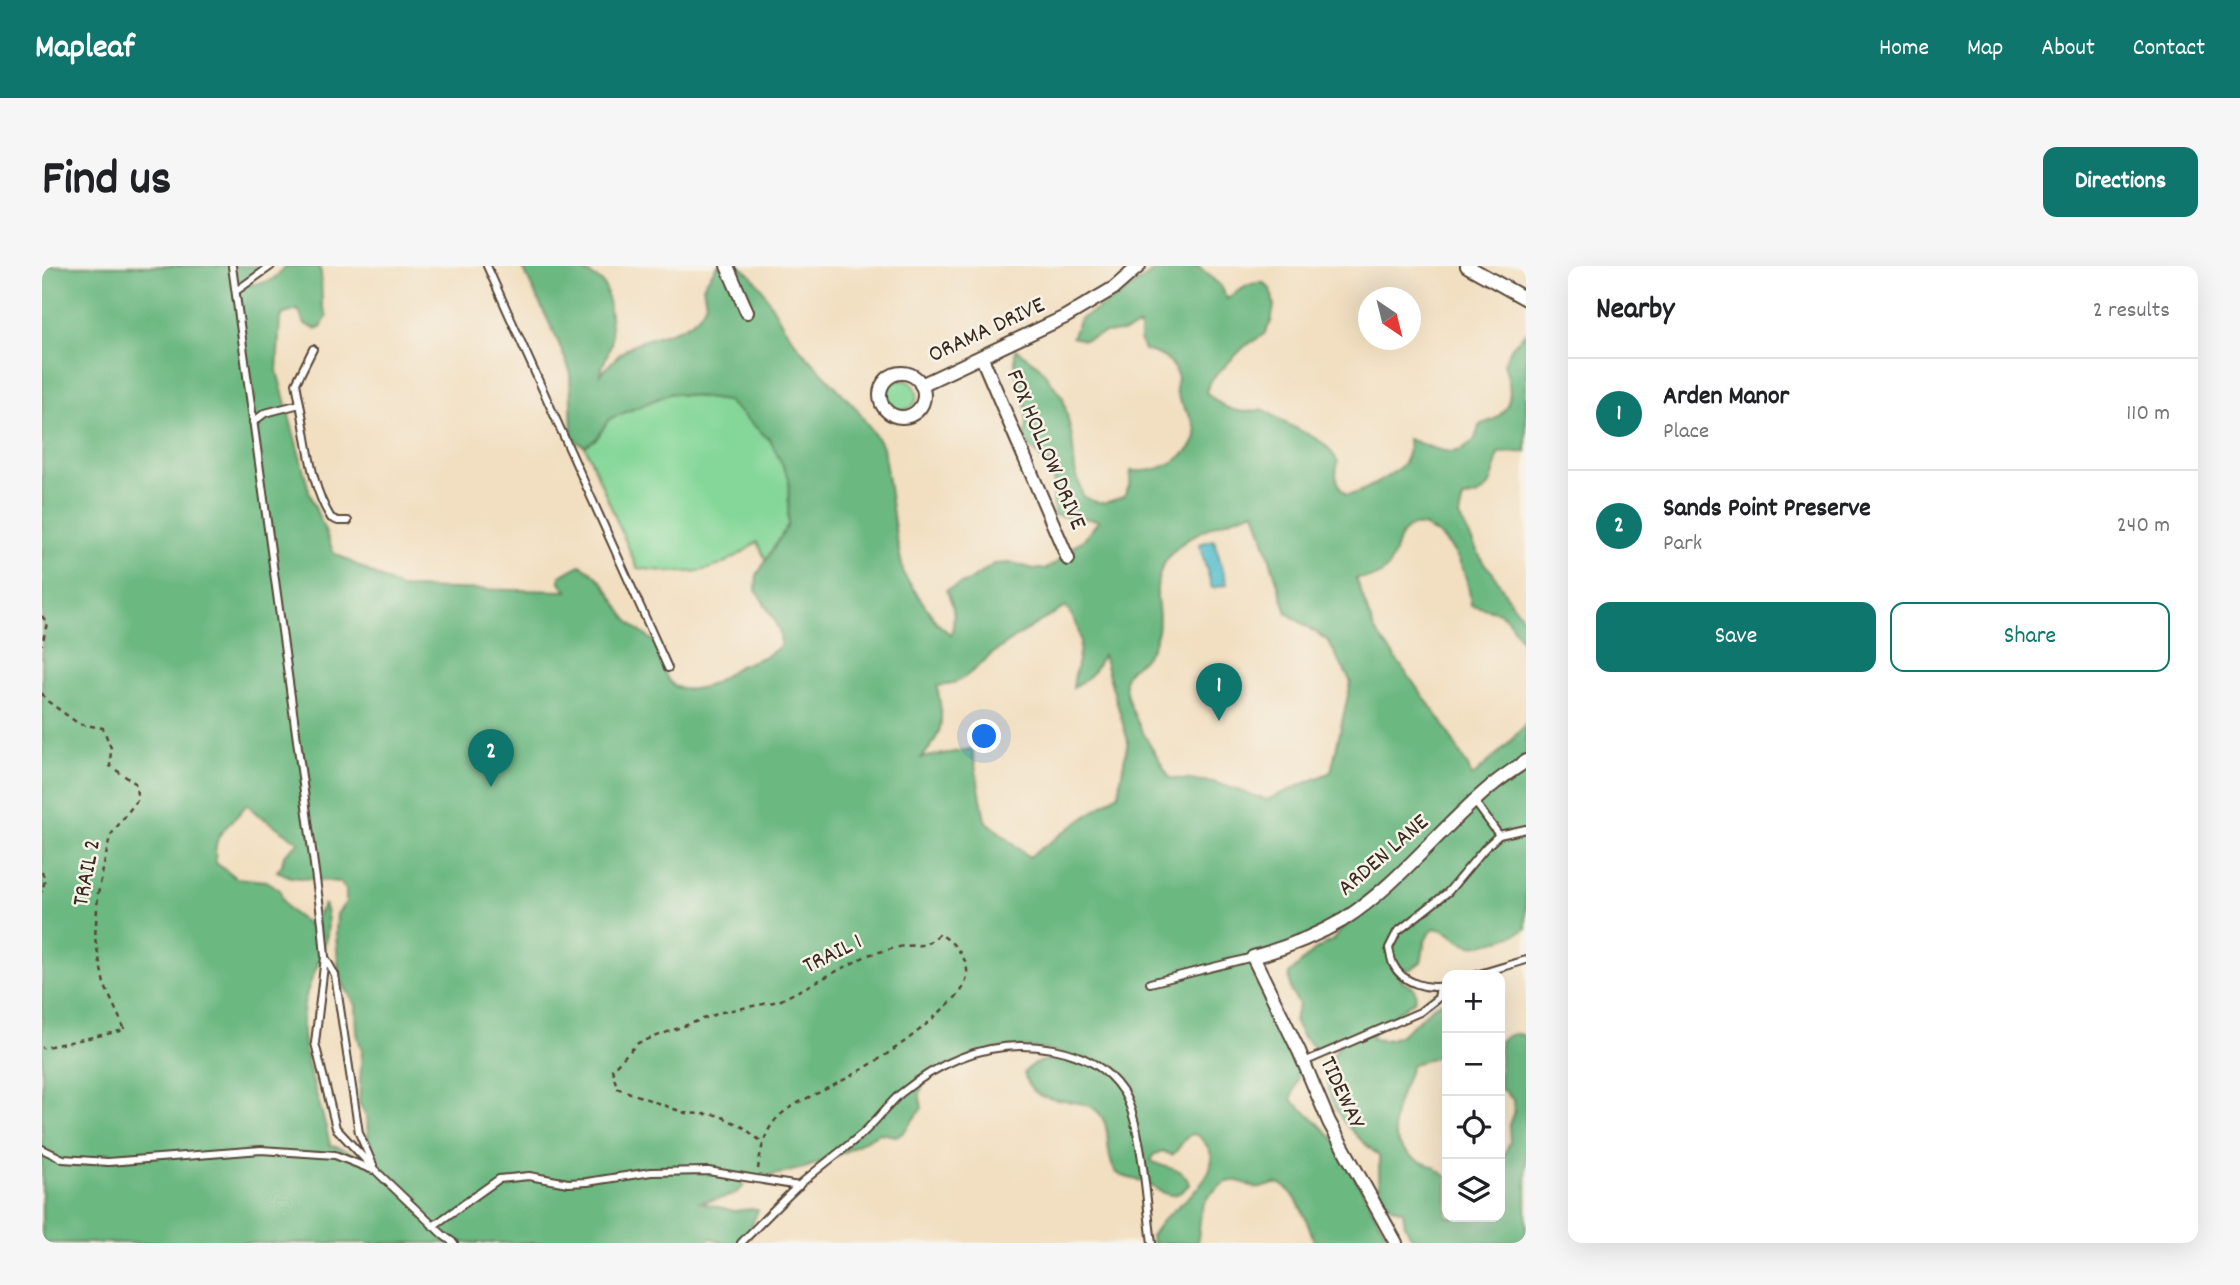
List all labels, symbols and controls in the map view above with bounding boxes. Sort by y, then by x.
text: Mapleaf [35,26,135,73]
text: Home [1879,32,1929,66]
text: Map [1967,32,2003,66]
text: About [2041,32,2095,66]
text: Contact [2133,32,2205,66]
text: Find us [42,147,171,217]
button: Directions [2043,147,2198,217]
north arrow [1358,287,1421,350]
street label: ORAMA DRIVE [923,289,1051,373]
text: Nearby [1596,290,1674,333]
text: 2 results [2093,295,2170,328]
street label: FOX HOLLOW DRIVE [996,365,1094,536]
text: Arden Manor [1663,379,1789,416]
text: 1 [1616,398,1622,431]
text: 110 m [2126,398,2170,431]
text: Place [1663,416,1709,449]
text: Sands Point Preserve [1663,491,1871,528]
text: 2 [1614,510,1624,543]
text: 240 m [2117,510,2170,543]
text: Park [1663,528,1702,561]
button: Save [1596,602,1876,672]
button: Share [1890,602,2170,672]
pin: 1 [1196,663,1242,721]
your location [967,719,1001,753]
pin: 2 [468,729,514,787]
street label: ARDEN LANE [1331,807,1437,905]
street label: TRAIL 2 [65,837,111,909]
street label: TRAIL 1 [798,926,868,984]
map controls [1442,970,1505,1222]
button: + [1442,970,1505,1033]
button: − [1442,1033,1505,1096]
street label: TIDEWAY [1310,1051,1373,1136]
button: locate [1442,1096,1505,1159]
button: layers [1442,1159,1505,1222]

